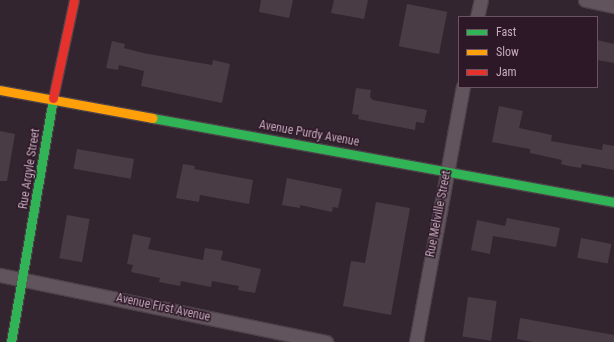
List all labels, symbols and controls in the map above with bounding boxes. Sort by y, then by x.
legend [458,16,598,88]
text: Fast [496,25,516,39]
text: Slow [496,45,519,59]
text: Jam [496,65,517,79]
street label: Avenue Purdy Avenue [258,118,360,150]
street label: Rue Argyle Street [17,128,43,210]
street label: Rue Melville Street [424,169,454,259]
street label: Avenue First Avenue [115,291,211,325]

